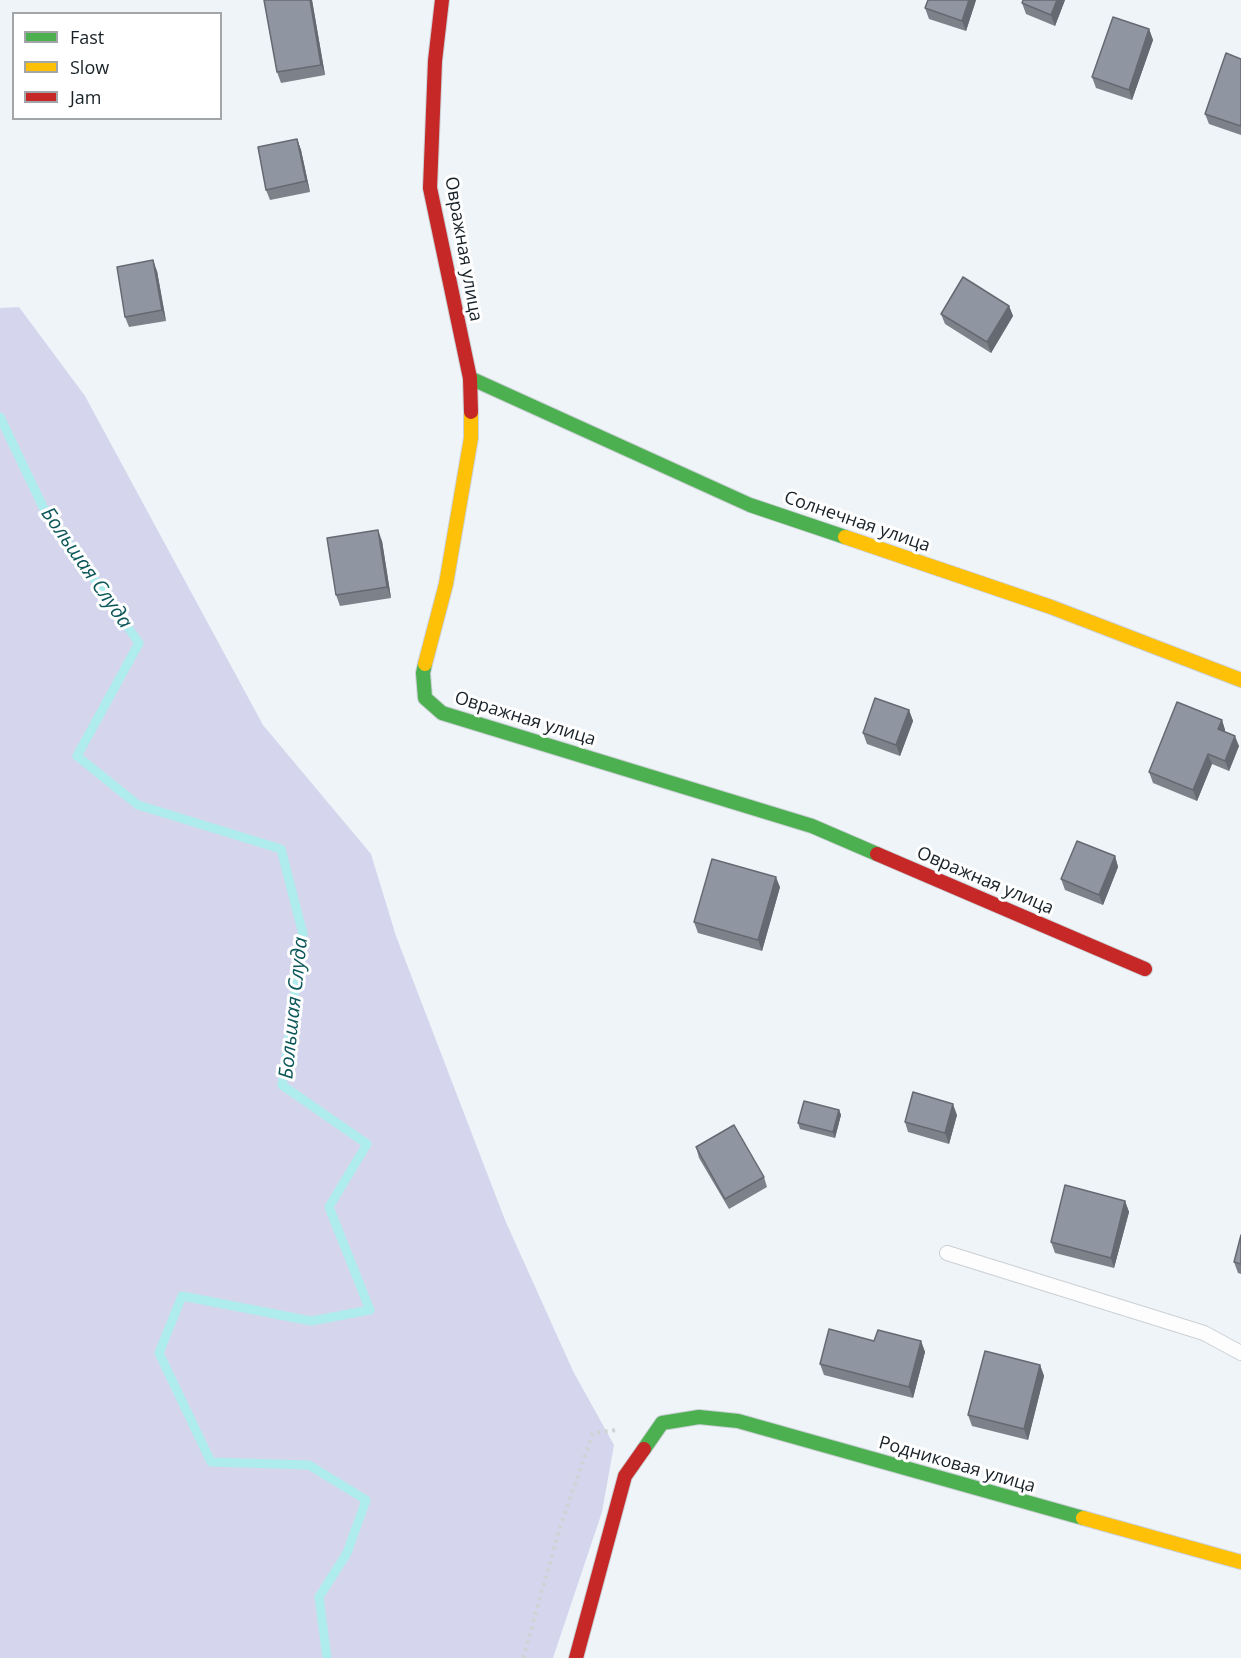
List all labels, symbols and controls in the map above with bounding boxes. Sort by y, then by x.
legend [12,12,222,120]
text: Fast [70,25,104,49]
text: Slow [70,55,109,79]
text: Jam [70,85,102,109]
street label: Овражная улица [440,175,486,323]
street label: Солнечная улица [781,487,933,557]
water label: Большая Слуда [35,503,137,633]
street label: Овражная улица [452,687,598,751]
street label: Овражная улица [913,842,1057,920]
water label: Большая Слуда [275,936,313,1080]
street label: Родниковая улица [876,1432,1038,1498]

